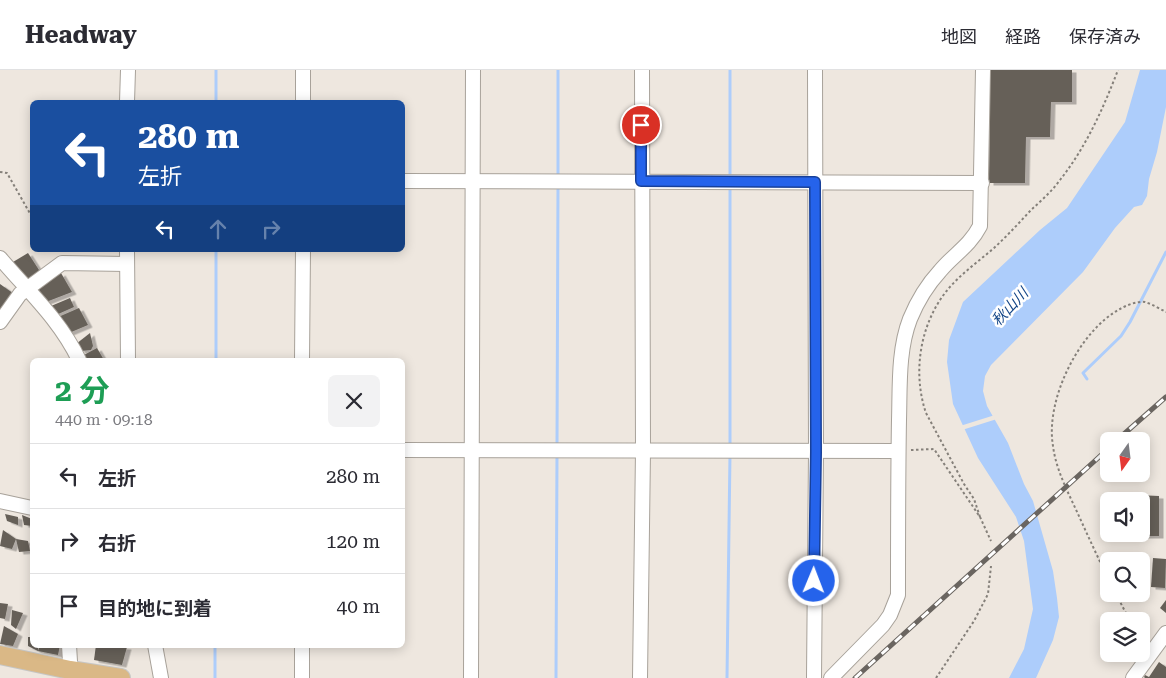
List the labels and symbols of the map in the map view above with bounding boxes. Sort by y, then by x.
pin [620,104,662,146]
water label: 秋山川 [988,283,1033,330]
north arrow [1100,432,1150,482]
position arrow [787,554,839,606]

